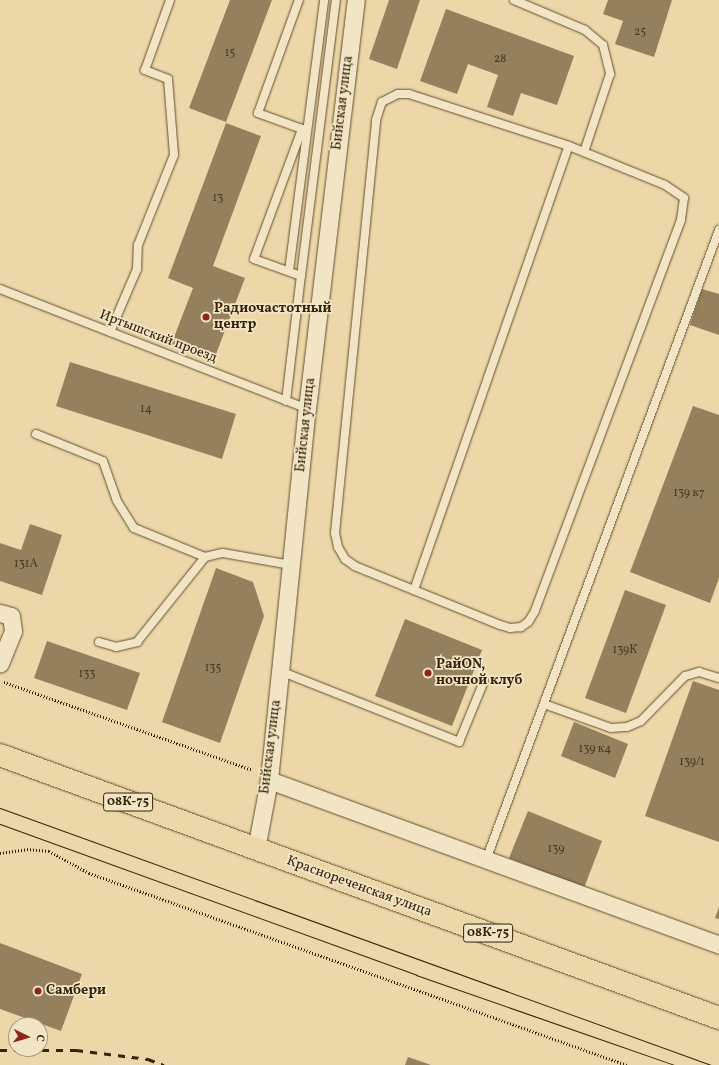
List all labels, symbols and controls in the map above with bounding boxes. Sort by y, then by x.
house number: 25 [634,26,646,40]
house number: 15 [225,47,235,61]
house number: 28 [494,53,506,67]
street label: Бийская улица [329,55,357,151]
house number: 13 [213,192,223,206]
place label: Радиочастотный центр [214,301,332,334]
street label: Иртышский проезд [97,307,219,367]
marker: Радиочастотный центр [201,312,211,322]
street label: Бийская улица [293,377,319,473]
house number: 14 [140,403,152,417]
house number: 139 к7 [673,487,705,501]
house number: 131А [14,558,38,572]
house number: 139К [613,644,637,658]
place label: РайON, ночной клуб [436,657,522,690]
house number: 135 [205,662,221,676]
house number: 133 [79,668,95,682]
marker: РайON, ночной клуб [423,668,433,678]
street label: Бийская улица [257,699,285,795]
house number: 139 к4 [579,743,611,757]
house number: 139/1 [679,756,705,770]
road number: 08К-75 [103,791,153,813]
house number: 139 [548,843,564,857]
street label: Краснореченская улица [284,853,434,921]
road number: 08К-75 [463,922,513,944]
place label: Самбери [46,983,106,999]
marker: Самбери [33,986,43,996]
north arrow [8,1017,48,1057]
text: С [32,1034,47,1042]

